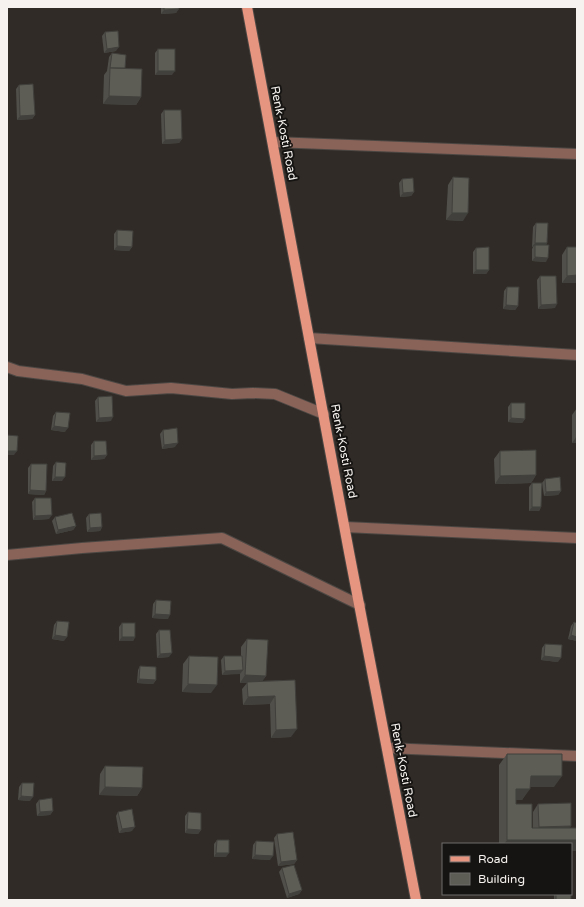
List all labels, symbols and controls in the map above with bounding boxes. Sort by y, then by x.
street label: Renk-Kosti Road [268,85,300,181]
street label: Renk-Kosti Road [328,403,360,499]
street label: Renk-Kosti Road [388,722,420,818]
legend [442,843,572,895]
text: Road [478,852,508,866]
text: Building [478,872,525,886]

